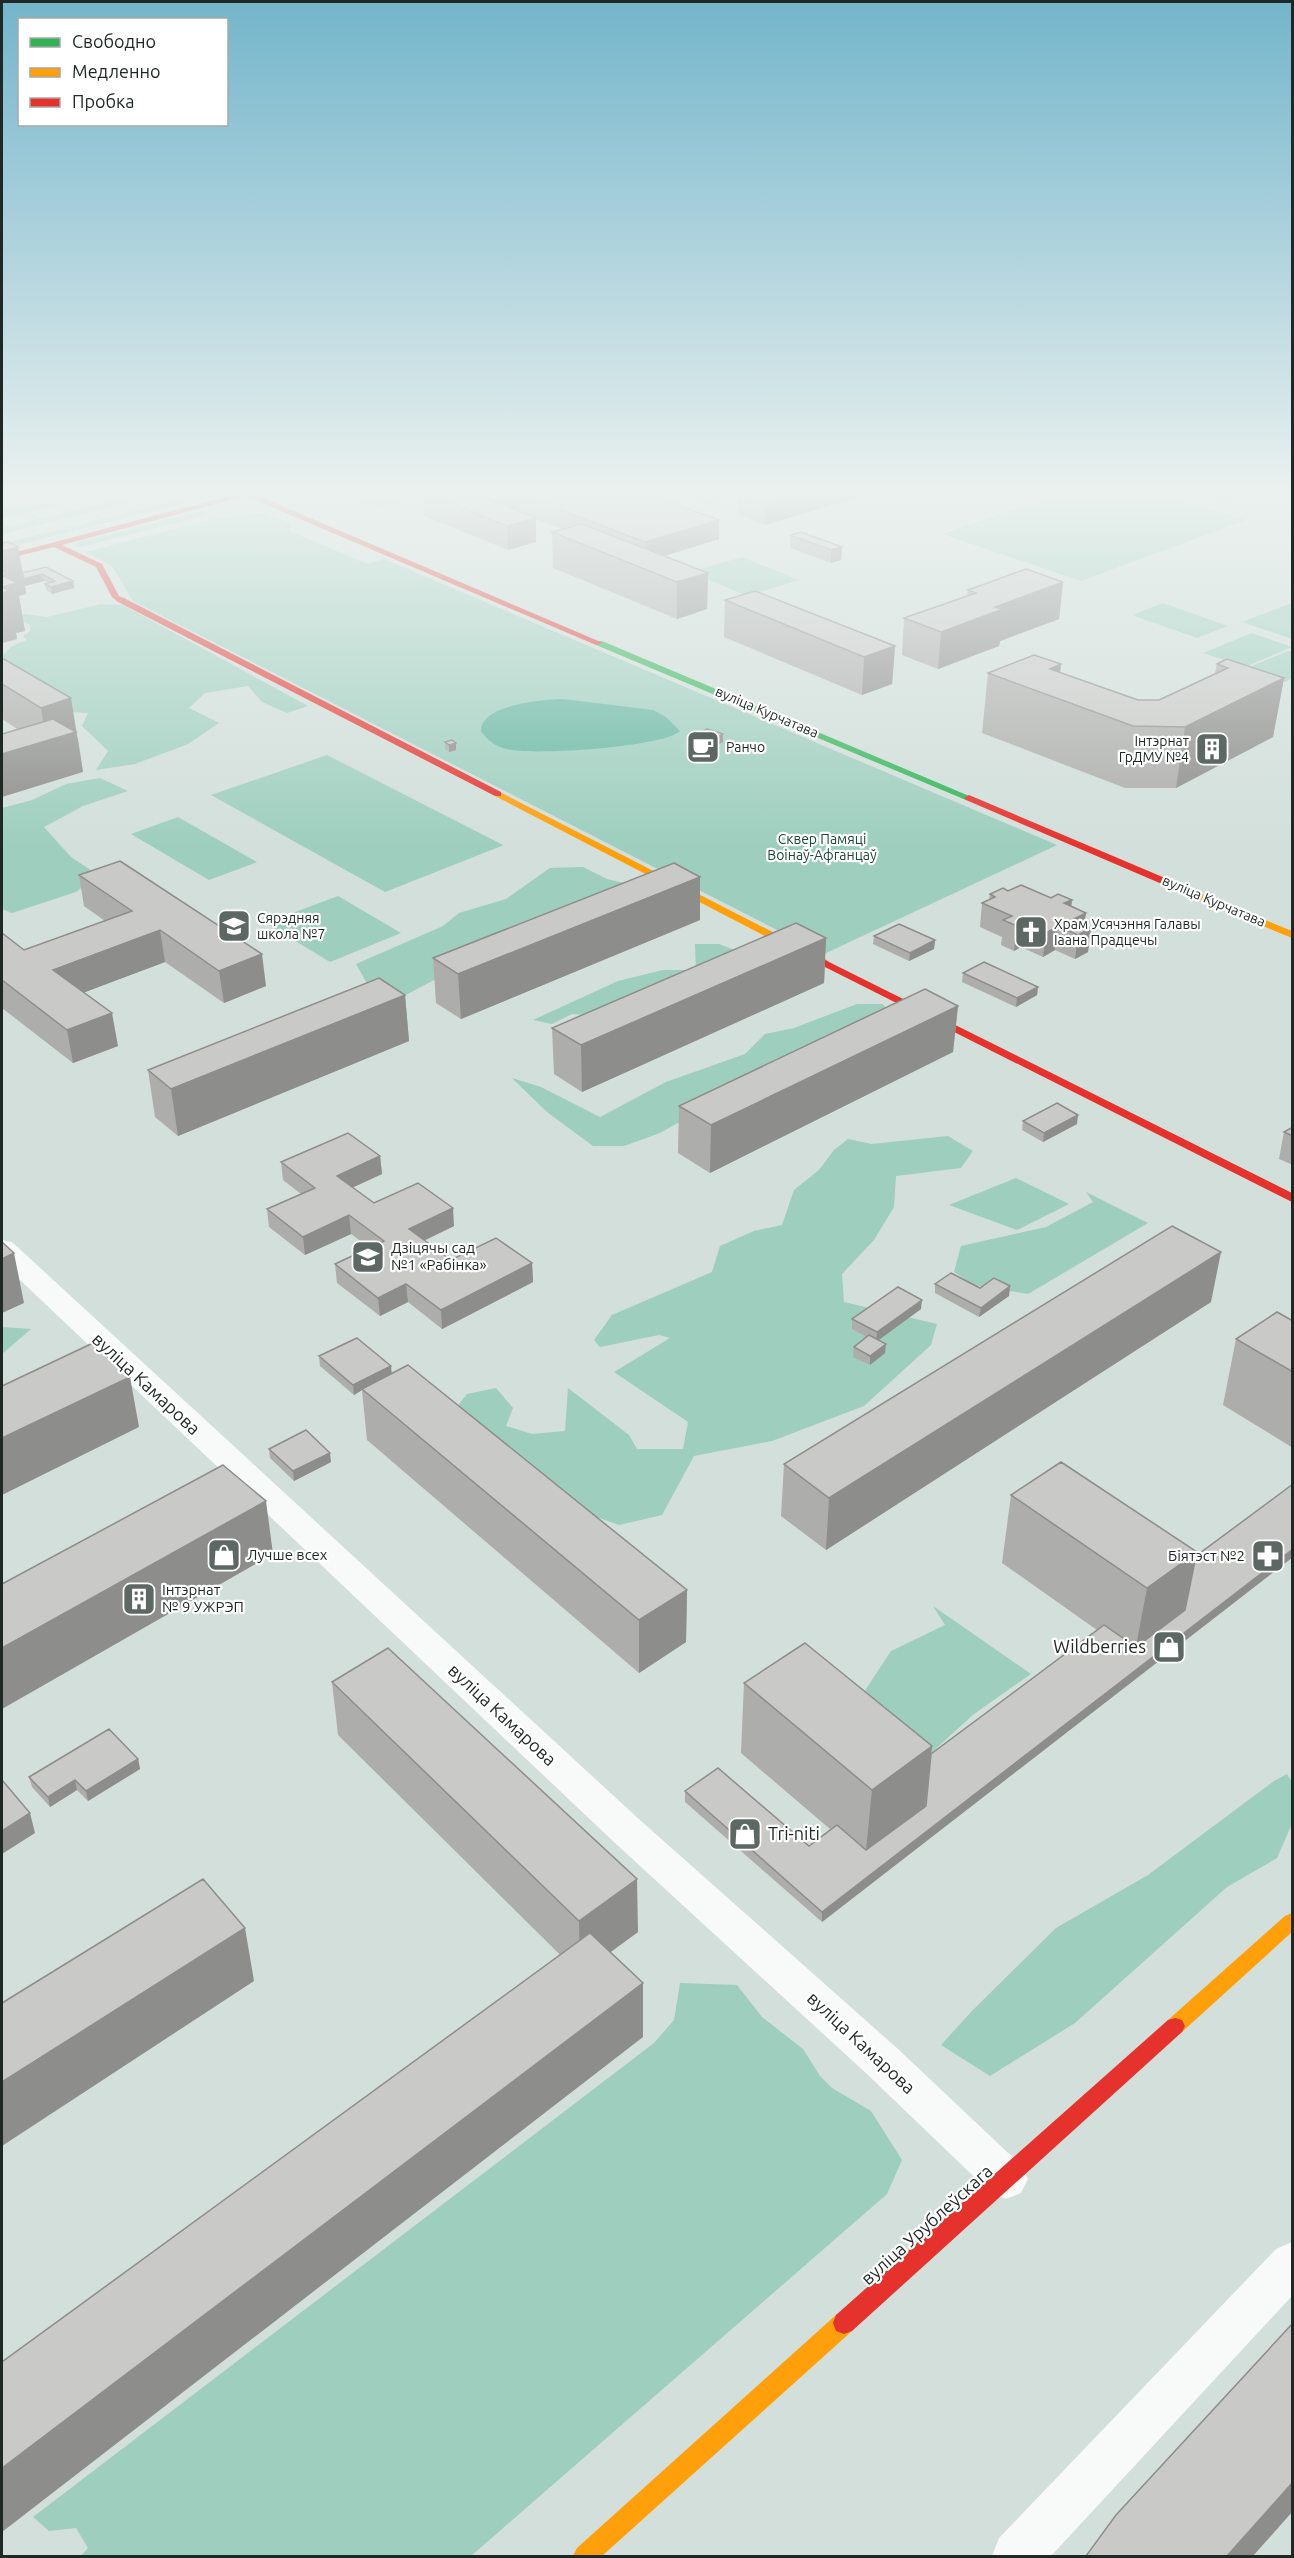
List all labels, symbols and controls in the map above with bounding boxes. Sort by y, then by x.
legend [18,18,228,126]
text: Свободно [72,31,156,51]
text: Медленно [72,61,161,81]
text: Пробка [72,91,135,111]
street label: вуліца Курчатава [713,683,821,741]
cafe icon: Ранчо [685,729,721,765]
building icon: Інтэрнат ГрДМУ №4 [1194,731,1230,767]
place label: Інтэрнат ГрДМУ №4 [1119,733,1189,765]
place label: Ранчо [726,739,765,755]
park label: Сквер Памяці Воінаў-Афганцаў [767,831,877,863]
street label: вуліца Курчатава [1160,872,1268,930]
school or university icon: Сярэдняя школа №7 [216,908,252,944]
place label: Сярэдняя школа №7 [257,910,325,942]
church icon: Храм Усячэння Галавы Іаана Прадцечы [1013,914,1049,950]
place label: Храм Усячэння Галавы Іаана Прадцечы [1054,916,1201,948]
school or university icon: Дзіцячы сад №1 «Рабінка» [350,1239,386,1275]
place label: Дзіцячы сад №1 «Рабінка» [391,1239,487,1273]
street label: вуліца Камарова [89,1328,205,1438]
shop icon: Лучше всех [206,1537,242,1573]
pharmacy icon: Біятэст №2 [1250,1538,1286,1574]
place label: Лучше всех [247,1546,328,1563]
place label: Біятэст №2 [1168,1547,1245,1564]
building icon: Інтэрнат № 9 УЖРЭП [121,1581,157,1617]
place label: Інтэрнат № 9 УЖРЭП [162,1581,244,1615]
shop icon: Wildberries [1151,1629,1187,1665]
place label: Wildberries [1053,1636,1146,1656]
street label: вуліца Камарова [445,1659,561,1769]
shop icon: Tri-niti [727,1816,763,1852]
place label: Tri-niti [768,1823,820,1843]
street label: вуліца Камарова [804,1987,920,2097]
street label: вуліца Урублеўскага [857,2160,996,2288]

